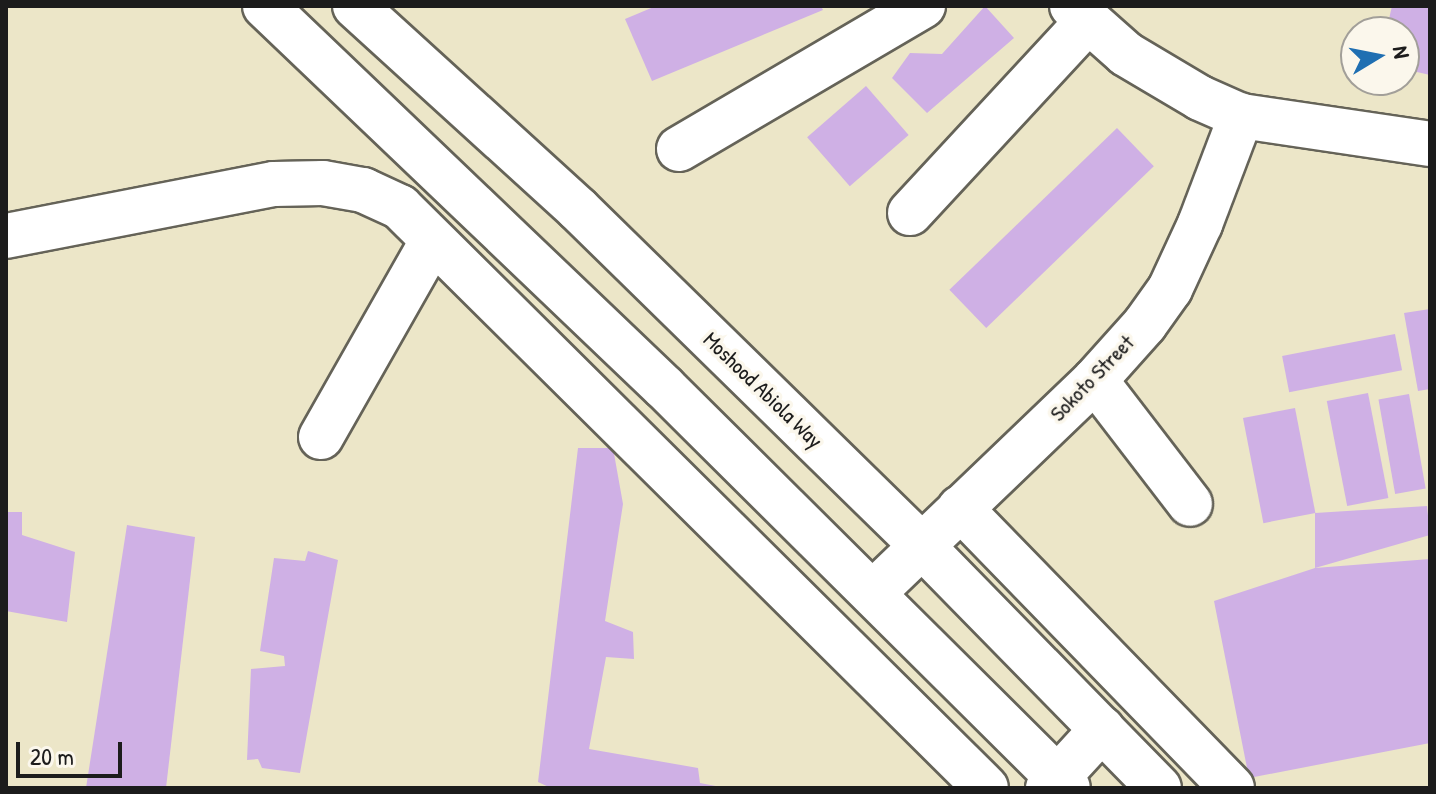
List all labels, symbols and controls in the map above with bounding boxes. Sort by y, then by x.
north arrow [1340,16,1420,96]
text: N [1386,44,1417,61]
street label: Moshood Abiola Way [698,326,828,454]
street label: Sokoto Street [1044,329,1140,427]
scale bar [20,726,126,776]
text: 20 m [30,740,74,772]

